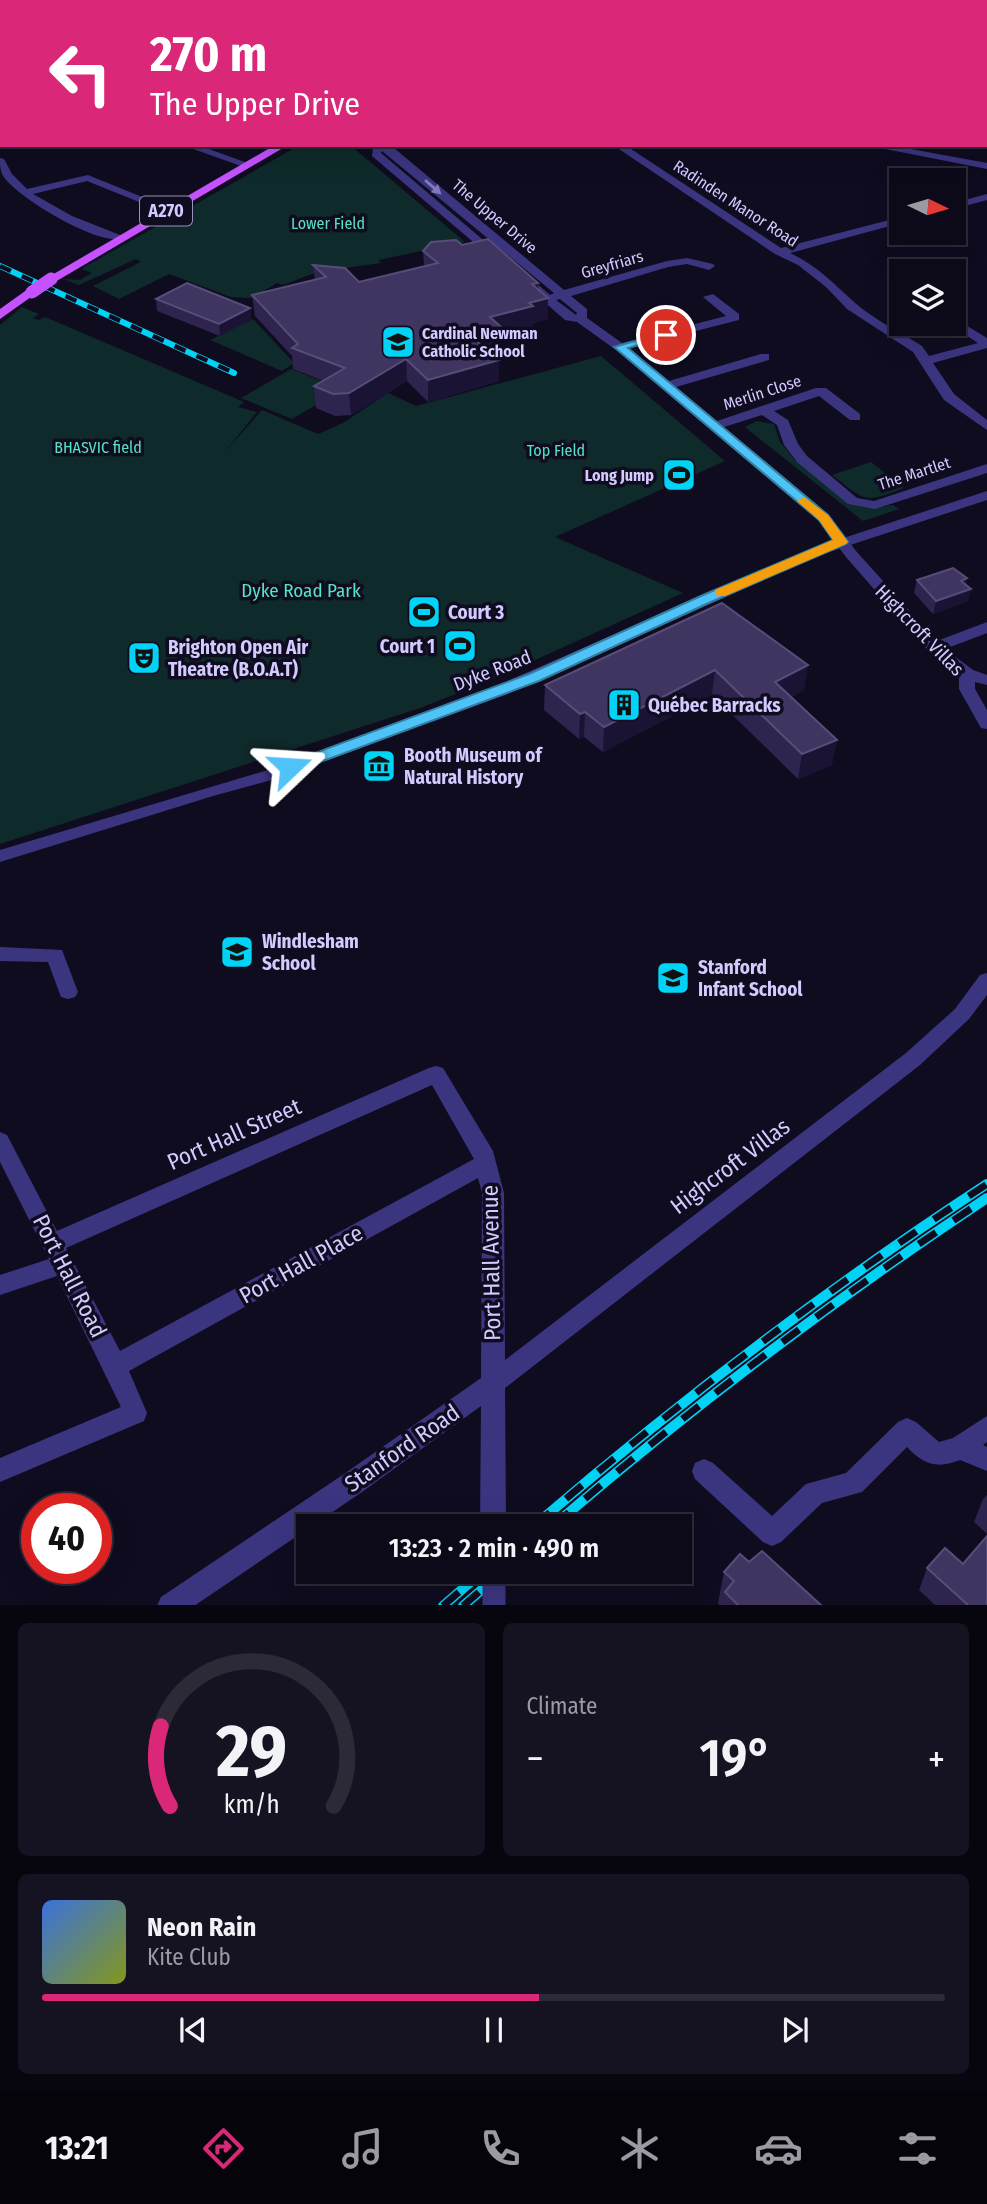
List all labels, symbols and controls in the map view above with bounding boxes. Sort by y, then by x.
text: 270 m [150,25,267,84]
icon: left [35,28,126,119]
text: The Upper Drive [150,85,360,123]
street label: Radinden Manor Road [670,156,802,251]
north arrow [889,168,966,245]
map controls [889,168,966,336]
street label: The Upper Drive [448,175,541,257]
one-way arrow [424,179,441,194]
road number: A270 [140,196,192,226]
park label: Lower Field [291,214,365,233]
street label: Greyfriars [579,247,646,282]
button: layers [889,259,966,336]
pin [636,305,696,365]
icon: arrive [647,316,685,354]
school or university icon: Cardinal Newman Catholic School [379,323,417,361]
place label: Cardinal Newman Catholic School [422,324,538,361]
street label: Merlin Close [721,371,803,414]
park label: BHASVIC field [54,438,142,457]
park label: Top Field [527,441,585,460]
street label: The Martlet [876,453,953,494]
sports icon: Long Jump [660,456,698,494]
place label: Long Jump [585,466,654,485]
park label: Dyke Road Park [241,579,361,602]
street label: Highcroft Villas [871,580,969,681]
sports icon: Court 3 [405,593,443,631]
place label: Court 3 [448,601,504,624]
sports icon: Court 1 [441,627,479,665]
place label: Court 1 [380,635,435,658]
place label: Brighton Open Air Theatre (B.O.A.T) [168,636,309,681]
theatre icon: Brighton Open Air Theatre (B.O.A.T) [125,639,163,677]
street label: Dyke Road [450,645,534,696]
building icon: Québec Barracks [605,686,643,724]
place label: Québec Barracks [648,694,781,717]
position arrow [253,730,327,804]
place label: Booth Museum of Natural History [404,744,543,789]
museum icon: Booth Museum of Natural History [360,747,398,785]
place label: Windlesham School [262,930,359,975]
school or university icon: Windlesham School [218,933,256,971]
place label: Stanford Infant School [698,956,803,1001]
school or university icon: Stanford Infant School [654,959,692,997]
street label: Port Hall Street [163,1092,306,1176]
street label: Highcroft Villas [665,1112,795,1220]
street label: Port Hall Avenue [476,1185,506,1341]
street label: Port Hall Road [27,1210,113,1342]
street label: Port Hall Place [234,1219,368,1309]
street label: Stanford Road [339,1398,465,1498]
speed limit sign: 40 [21,1493,112,1584]
text: 13:23 · 2 min · 490 m [389,1533,599,1564]
text: Climate [527,1692,597,1720]
text: 29 [215,1708,287,1795]
text: 19° [699,1727,772,1790]
text: − [527,1736,544,1782]
text: + [928,1736,945,1782]
text: km/h [223,1789,279,1819]
text: Neon Rain [147,1912,256,1943]
text: Kite Club [147,1943,231,1971]
icon: previous [174,2011,212,2049]
icon: pause [475,2011,513,2049]
icon: next [776,2011,814,2049]
icon: directions [199,2124,248,2173]
icon: music [338,2124,387,2173]
icon: phone [476,2124,525,2173]
icon: climate [615,2124,664,2173]
icon: car [754,2124,803,2173]
icon: filters [893,2124,942,2173]
text: 13:21 [45,2129,109,2167]

